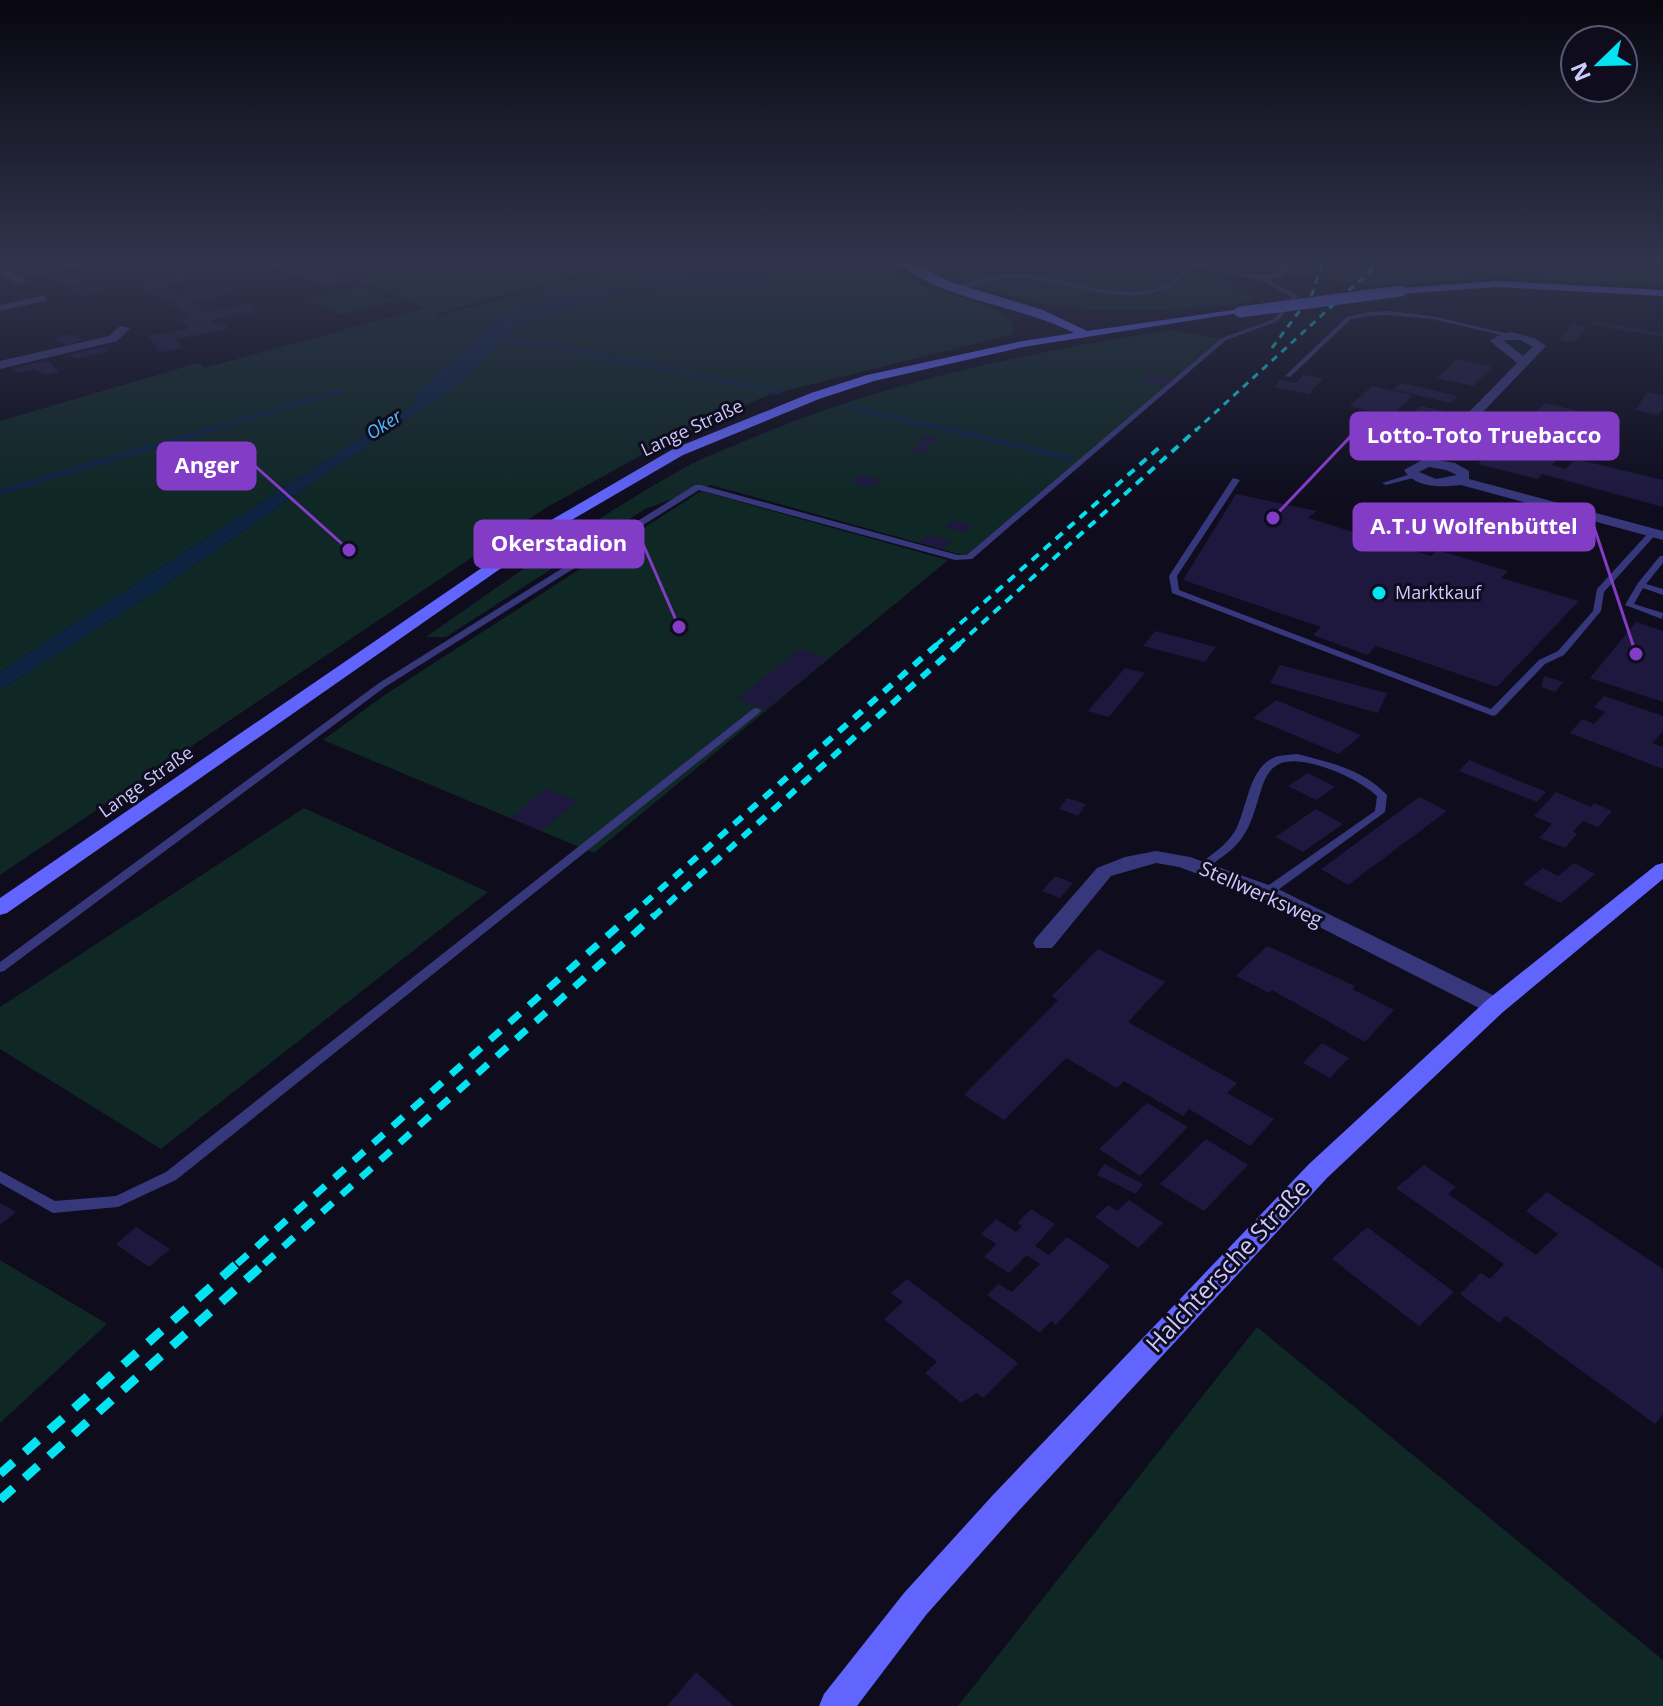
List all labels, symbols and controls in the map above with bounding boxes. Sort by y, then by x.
north arrow [1559,24,1639,104]
text: N [1562,58,1597,86]
street label: Lange Straße [637,393,746,461]
water label: Oker [361,403,407,445]
callout: Lotto-Toto Truebacco [1351,413,1618,459]
text: Lotto-Toto Truebacco [1367,419,1601,449]
callout: Anger [158,443,255,489]
text: Anger [174,449,240,479]
callout: A.T.U Wolfenbüttel [1354,504,1594,550]
text: A.T.U Wolfenbüttel [1370,510,1578,540]
callout: Okerstadion [475,521,643,567]
text: Okerstadion [491,527,627,557]
place label: Marktkauf [1395,580,1482,604]
marker: Marktkauf [1370,584,1388,602]
street label: Lange Straße [94,740,197,823]
street label: Stellwerksweg [1195,854,1327,933]
street label: Halchtersche Straße [1138,1171,1316,1359]

